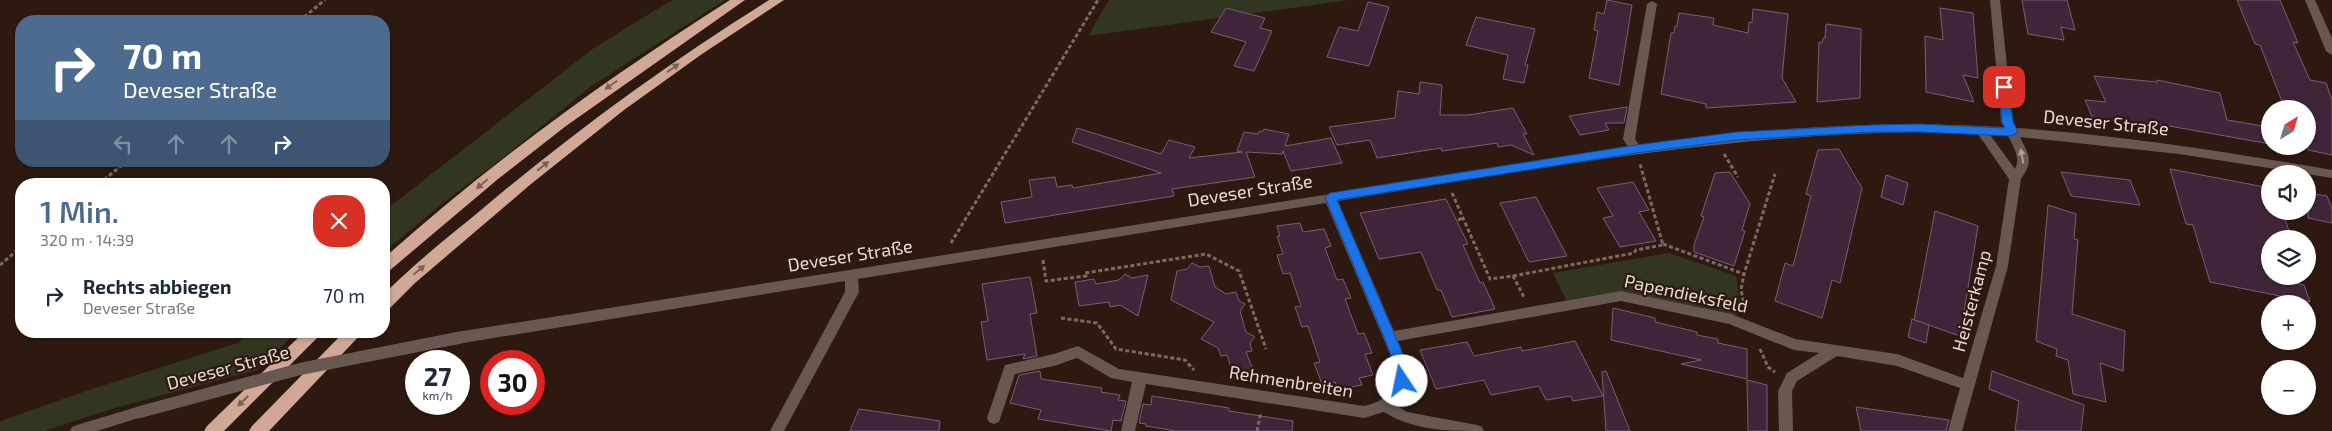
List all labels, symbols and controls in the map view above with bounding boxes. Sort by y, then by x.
text: 70 m [123,34,202,76]
icon: right [40,35,105,100]
one-way arrow [667,63,680,73]
pin [1983,66,2025,108]
icon: arrive [1990,73,2018,101]
text: Deveser Straße [123,76,277,102]
one-way arrow [604,80,618,90]
north arrow [2261,100,2316,155]
map controls [2261,100,2316,415]
street label: Deveser Straße [2042,104,2170,140]
icon: left [109,130,137,158]
icon: ahead [162,130,190,158]
icon: ahead [215,130,243,158]
icon: right [268,130,296,158]
one-way arrow [2017,148,2025,164]
one-way arrow [537,160,550,171]
button: sound [2261,165,2316,220]
street label: Deveser Straße [1186,169,1314,211]
one-way arrow [477,178,489,190]
text: 1 Min. [40,193,119,229]
button: close [313,195,365,247]
text: 320 m · 14:39 [40,230,134,249]
button: layers [2261,230,2316,285]
street label: Deveser Straße [786,234,914,276]
street label: Heisterkamp [1947,248,1995,354]
one-way arrow [413,265,425,276]
street label: Papendieksfeld [1622,269,1750,317]
text: Rechts abbiegen [83,275,231,298]
icon: right [40,282,68,310]
text: 70 m [323,284,365,307]
button: + [2261,295,2316,350]
text: Deveser Straße [83,298,195,317]
street label: Deveser Straße [164,340,291,394]
speed limit sign: 30 [480,350,545,415]
position arrow [1375,354,1427,406]
street label: Rehmenbreiten [1228,360,1355,402]
button: − [2261,360,2316,415]
text: 27 [424,361,451,391]
text: km/h [423,388,452,402]
one-way arrow [237,395,249,407]

